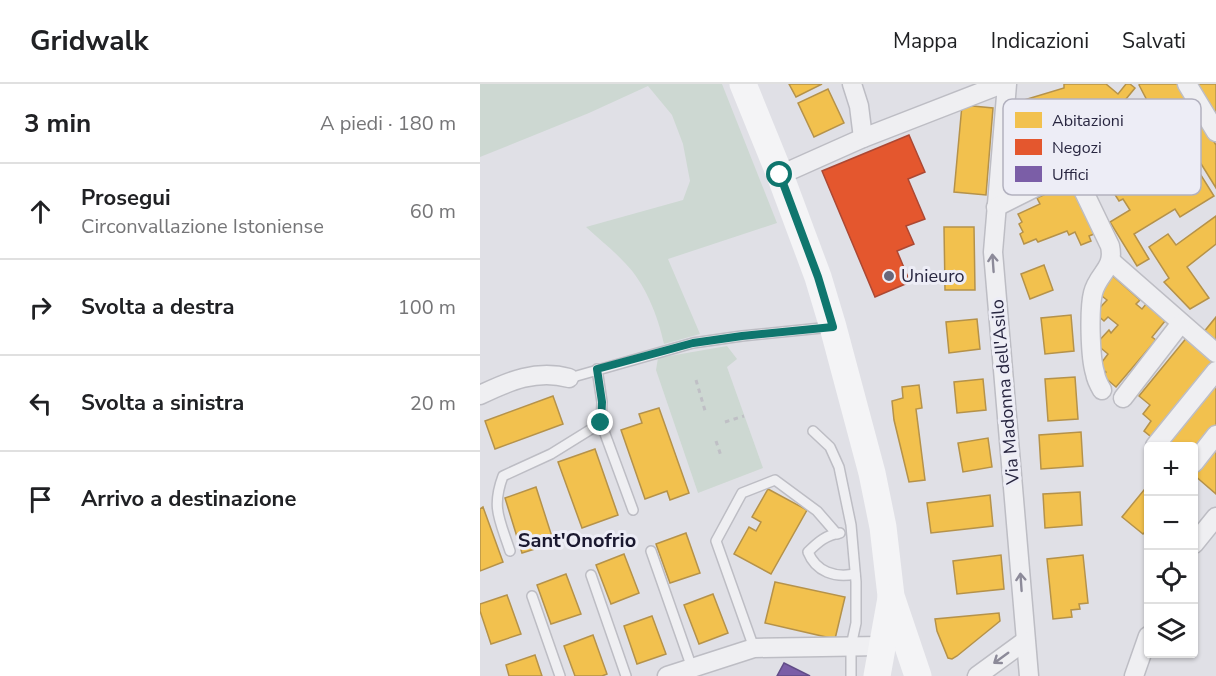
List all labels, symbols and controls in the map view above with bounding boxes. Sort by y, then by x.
text: Gridwalk [30,22,148,60]
text: Mappa [893,27,958,55]
text: Indicazioni [991,27,1089,55]
text: Salvati [1122,27,1186,55]
legend [1003,99,1201,195]
text: 3 min [24,106,91,141]
text: A piedi · 180 m [320,110,456,137]
text: Abitazioni [1052,110,1124,132]
text: Negozi [1052,137,1102,159]
route start [766,161,792,187]
text: Uffici [1052,164,1089,186]
text: Prosegui [81,183,171,213]
icon: ahead [24,195,57,228]
text: 60 m [410,198,456,225]
text: Circonvallazione Istoniense [81,213,324,240]
one-way arrow [988,253,999,273]
place label: Unieuro [901,264,965,288]
marker: Unieuro [882,269,896,283]
icon: right [24,291,57,324]
text: Svolta a destra [81,292,235,322]
text: 100 m [398,294,456,321]
street label: Via Madonna dell'Asilo [985,298,1025,487]
icon: left [24,387,57,420]
text: Svolta a sinistra [81,388,244,418]
text: 20 m [410,390,456,417]
route end [587,409,613,435]
map controls [1144,442,1198,658]
button: + [1144,442,1198,496]
icon: arrive [24,483,57,516]
text: Arrivo a destinazione [81,484,296,514]
button: − [1144,496,1198,550]
district label: Sant'Onofrio [518,527,636,554]
button: locate [1144,550,1198,604]
one-way arrow [1016,573,1027,593]
button: layers [1144,604,1198,658]
one-way arrow [993,652,1009,665]

